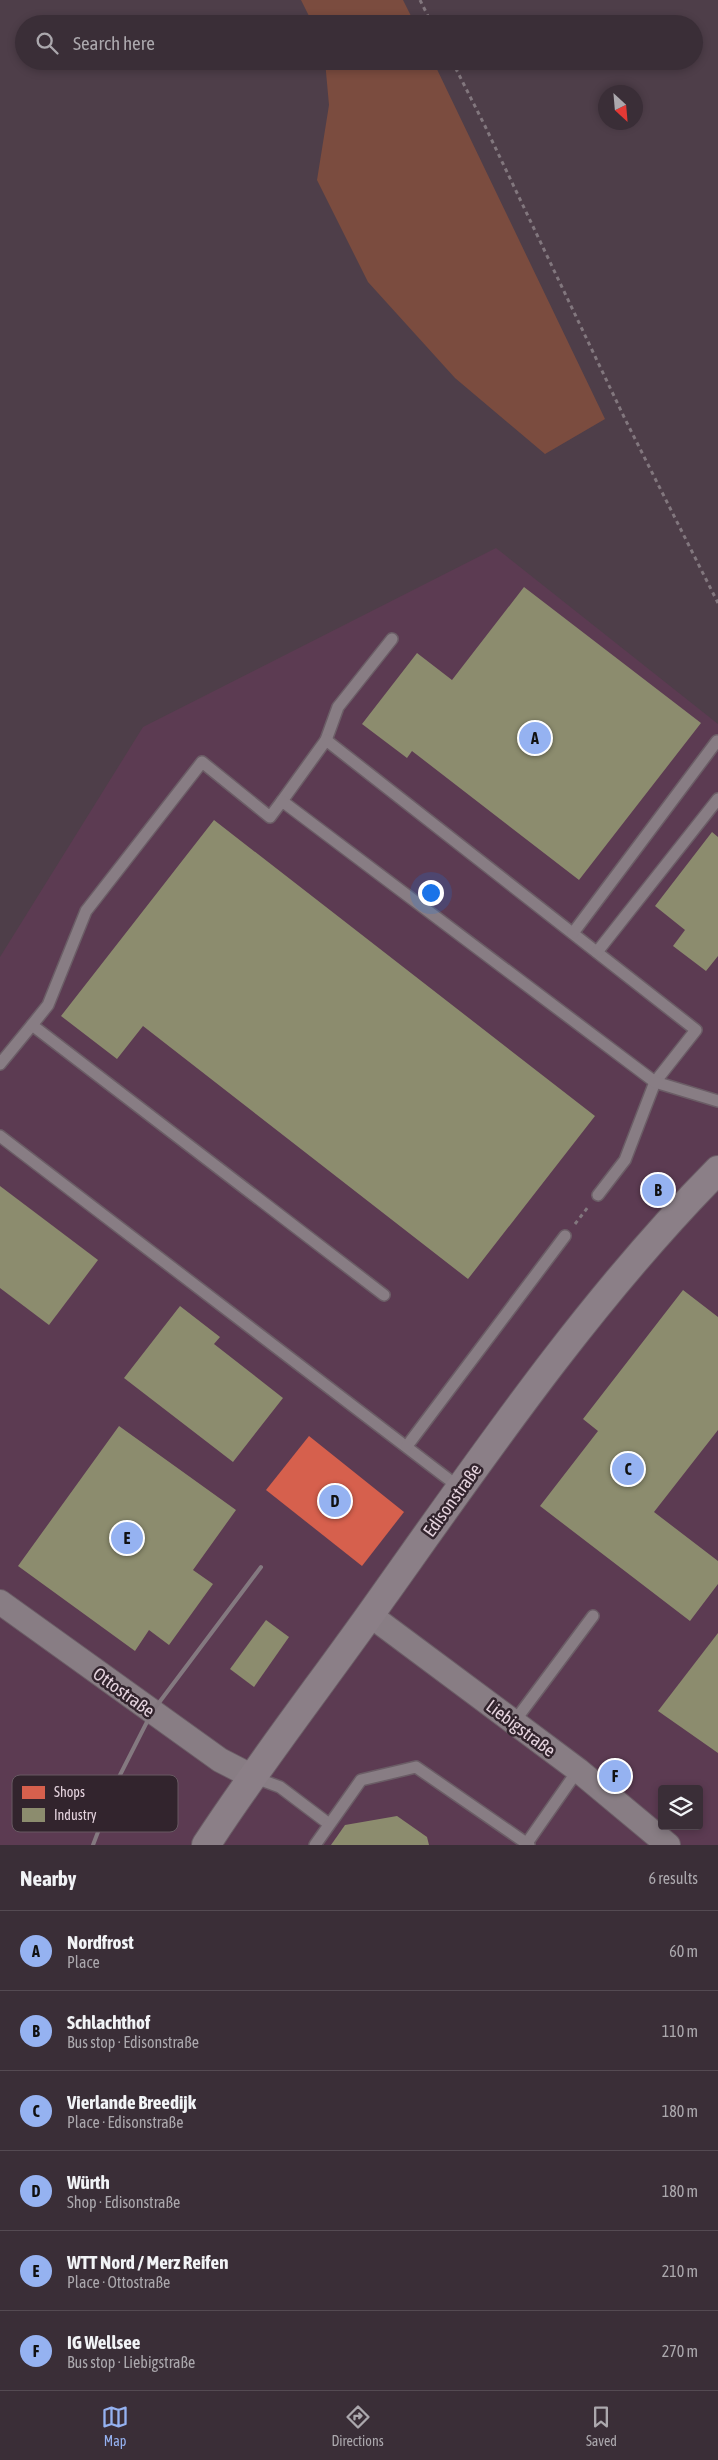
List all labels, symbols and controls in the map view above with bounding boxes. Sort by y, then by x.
search box [15,15,703,70]
icon: search [33,29,61,57]
text: Search here [73,32,155,54]
north arrow [598,85,643,130]
pin: A [519,719,551,757]
your location [418,880,444,906]
pin: B [642,1171,674,1209]
pin: C [612,1450,644,1488]
street label: Edisonstraße [418,1459,486,1541]
pin: D [319,1482,351,1520]
pin: E [111,1519,143,1557]
street label: Ottostraße [89,1663,159,1721]
street label: Liebigstraße [482,1695,560,1761]
pin: F [599,1757,631,1795]
legend [12,1775,178,1832]
text: Shops [54,1784,85,1800]
map controls [658,1785,703,1830]
button: layers [658,1785,703,1830]
text: Industry [54,1807,97,1823]
text: Nearby [20,1866,76,1890]
text: 6 results [648,1869,698,1887]
text: Nordfrost [67,1931,134,1953]
text: A [32,1942,40,1960]
text: 60 m [669,1942,698,1960]
text: Place [67,1953,100,1971]
text: Schlachthof [67,2011,150,2033]
text: B [32,2022,40,2040]
text: 110 m [662,2022,698,2040]
text: Bus stop · Edisonstraße [67,2033,199,2051]
text: Vierlande Breedijk [67,2091,196,2113]
text: C [32,2102,40,2120]
text: 180 m [662,2102,698,2120]
text: Place · Edisonstraße [67,2113,183,2131]
text: Würth [67,2171,110,2193]
text: D [32,2182,40,2200]
text: 180 m [662,2182,698,2200]
text: Shop · Edisonstraße [67,2193,180,2211]
text: WTT Nord / Merz Reifen [67,2251,228,2273]
text: E [33,2262,39,2280]
text: 210 m [662,2262,698,2280]
text: Place · Ottostraße [67,2273,170,2291]
text: IG Wellsee [67,2331,140,2353]
text: F [33,2342,39,2360]
text: 270 m [662,2342,698,2360]
text: Bus stop · Liebigstraße [67,2353,195,2371]
tab: Map [101,2403,129,2449]
tab: Directions [331,2403,384,2449]
tab: Saved [586,2403,617,2449]

